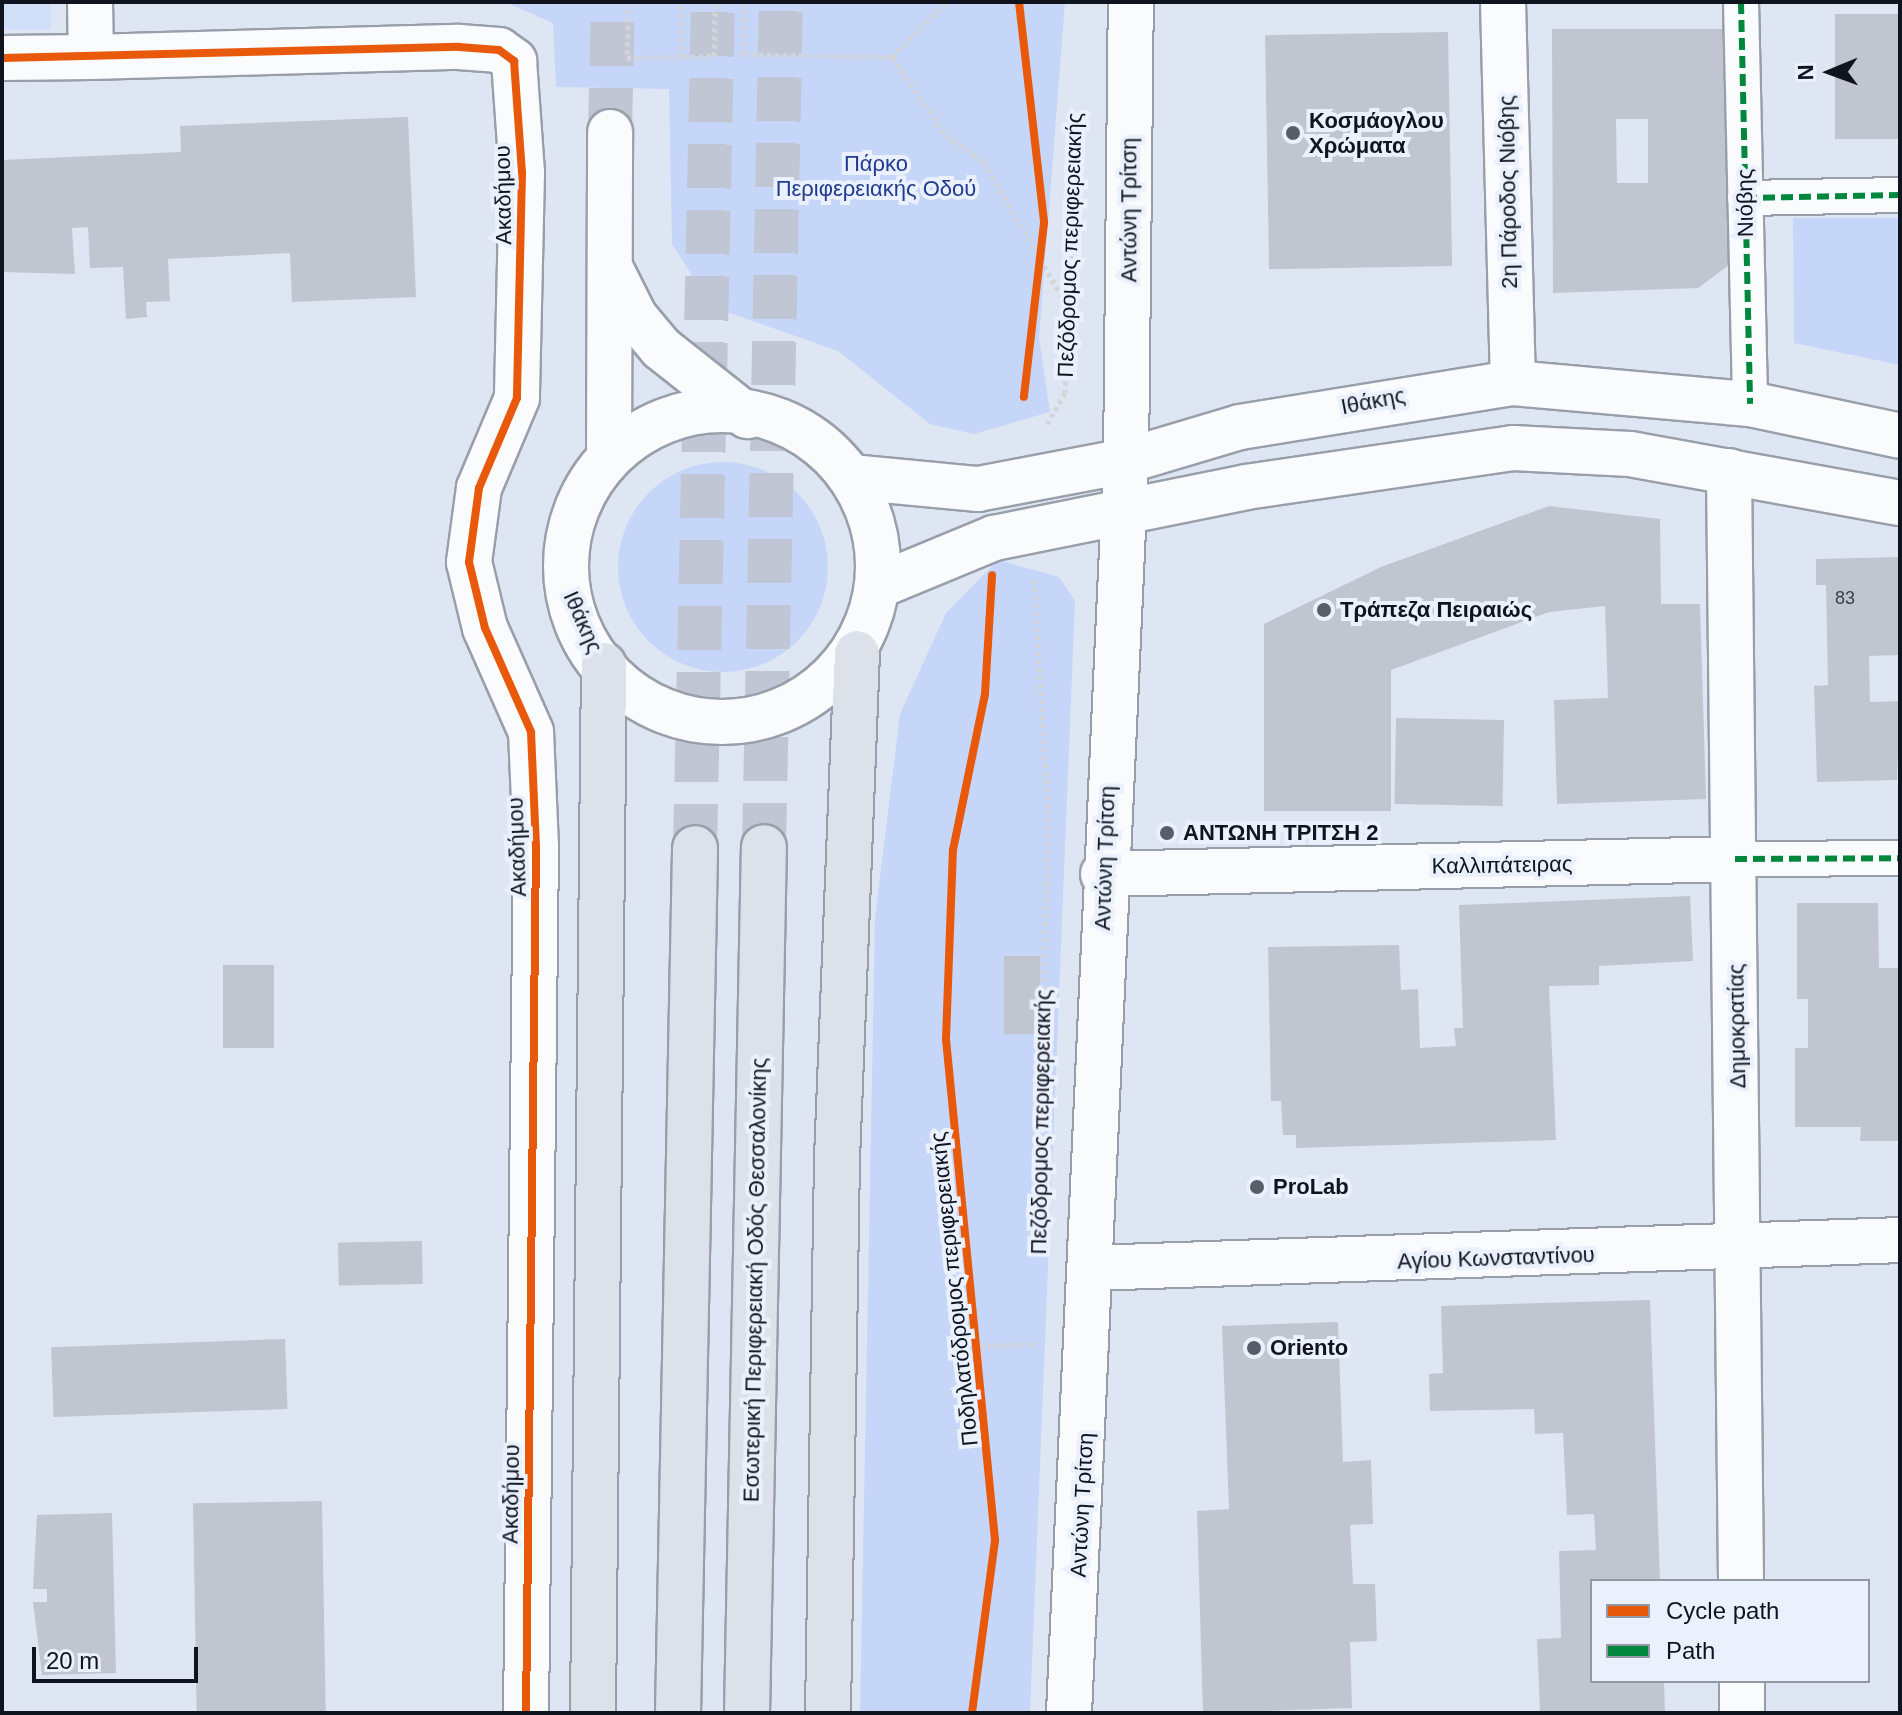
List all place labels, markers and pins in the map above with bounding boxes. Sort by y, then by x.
place label: Κοσμάογλου Χρώματα [1309,107,1444,158]
marker: Κοσμάογλου Χρώματα [1284,124,1302,142]
place label: Τράπεζα Πειραιώς [1340,597,1532,623]
marker: Τράπεζα Πειραιώς [1315,601,1333,619]
place label: ΑΝΤΩΝΗ ΤΡΙΤΣΗ 2 [1183,820,1378,846]
marker: ΑΝΤΩΝΗ ΤΡΙΤΣΗ 2 [1158,824,1176,842]
place label: ProLab [1273,1174,1349,1200]
marker: ProLab [1248,1178,1266,1196]
place label: Oriento [1270,1335,1348,1361]
marker: Oriento [1245,1339,1263,1357]

